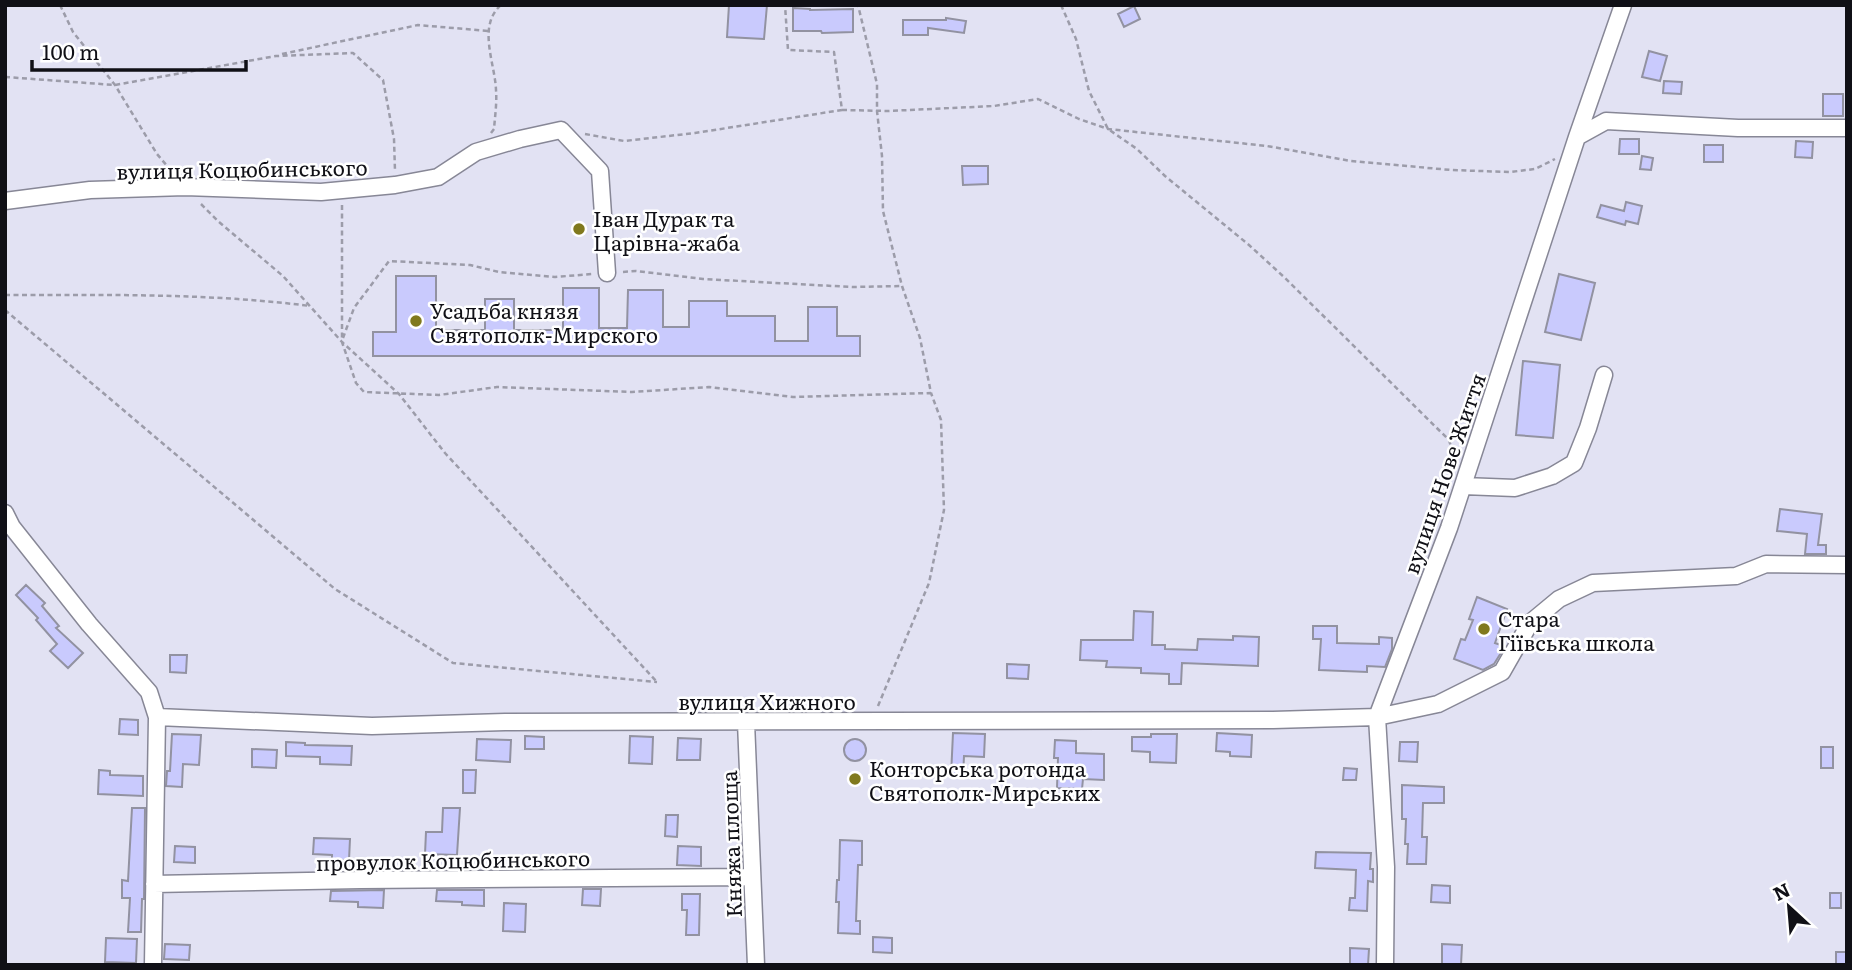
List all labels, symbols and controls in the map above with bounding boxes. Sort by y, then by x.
scale bar [32,28,245,72]
text: 100 m [42,35,99,66]
street label: вулиця Коцюбинського [116,150,368,186]
place label: Іван Дурак та Царівна-жаба [593,202,741,257]
marker: Іван Дурак та Царівна-жаба [571,221,587,237]
place label: Усадьба князя Святополк-Мирского [430,294,658,349]
marker: Усадьба князя Святополк-Мирского [408,313,424,329]
street label: вулиця Нове Життя [1394,368,1492,578]
place label: Стара Гіївська школа [1498,602,1655,657]
marker: Стара Гіївська школа [1476,621,1492,637]
street label: вулиця Хижного [678,685,856,716]
place label: Конторська ротонда Святополк-Мирських [869,752,1100,807]
street label: Княжа площа [712,769,748,918]
marker: Конторська ротонда Святополк-Мирських [847,771,863,787]
street label: провулок Коцюбинського [316,841,590,877]
north arrow [1754,872,1824,942]
text: N [1768,875,1794,907]

